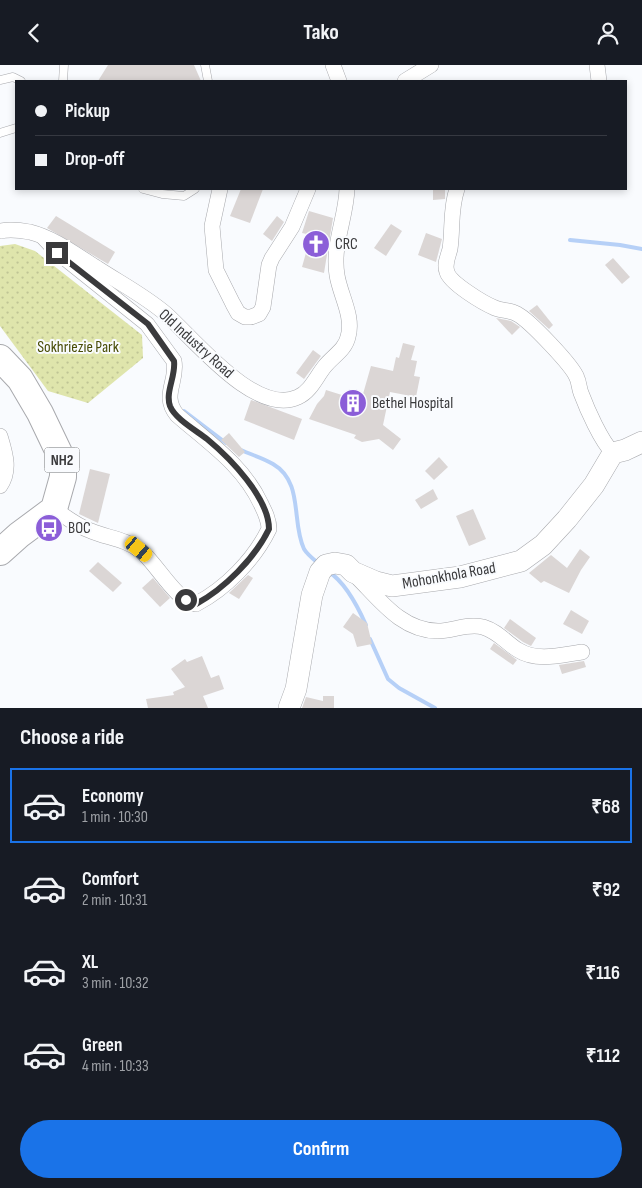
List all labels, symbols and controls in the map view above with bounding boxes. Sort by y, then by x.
icon: back [20,19,48,47]
text: Tako [303,19,339,46]
icon: person [594,19,622,47]
text: Pickup [65,100,110,123]
text: Drop-off [65,148,125,171]
church icon: CRC [301,229,331,259]
place label: CRC [335,235,358,254]
route end [46,242,68,264]
street label: Old Industry Road [155,305,237,383]
park label: Sokhriezie Park [37,338,119,357]
building icon: Bethel Hospital [338,388,368,418]
place label: Bethel Hospital [372,394,453,413]
road number: NH2 [44,447,80,473]
bus stop icon: BOC [34,513,64,543]
place label: BOC [68,519,91,538]
car [122,534,155,564]
street label: Mohonkhola Road [401,558,497,594]
route start [175,589,197,611]
text: Choose a ride [20,724,124,751]
icon: car [22,783,67,828]
text: Economy [82,785,144,808]
text: ₹68 [591,796,620,819]
text: 1 min · 10:30 [82,808,148,827]
icon: car [22,866,67,911]
text: Comfort [82,868,139,891]
text: ₹92 [592,879,620,902]
text: 2 min · 10:31 [82,891,147,910]
icon: car [22,949,67,994]
text: XL [82,951,98,974]
text: ₹116 [585,962,620,985]
text: 3 min · 10:32 [82,974,149,993]
icon: car [22,1032,67,1077]
text: Green [82,1034,122,1057]
text: ₹112 [586,1045,620,1068]
text: 4 min · 10:33 [82,1057,149,1076]
button: Confirm [20,1120,622,1178]

